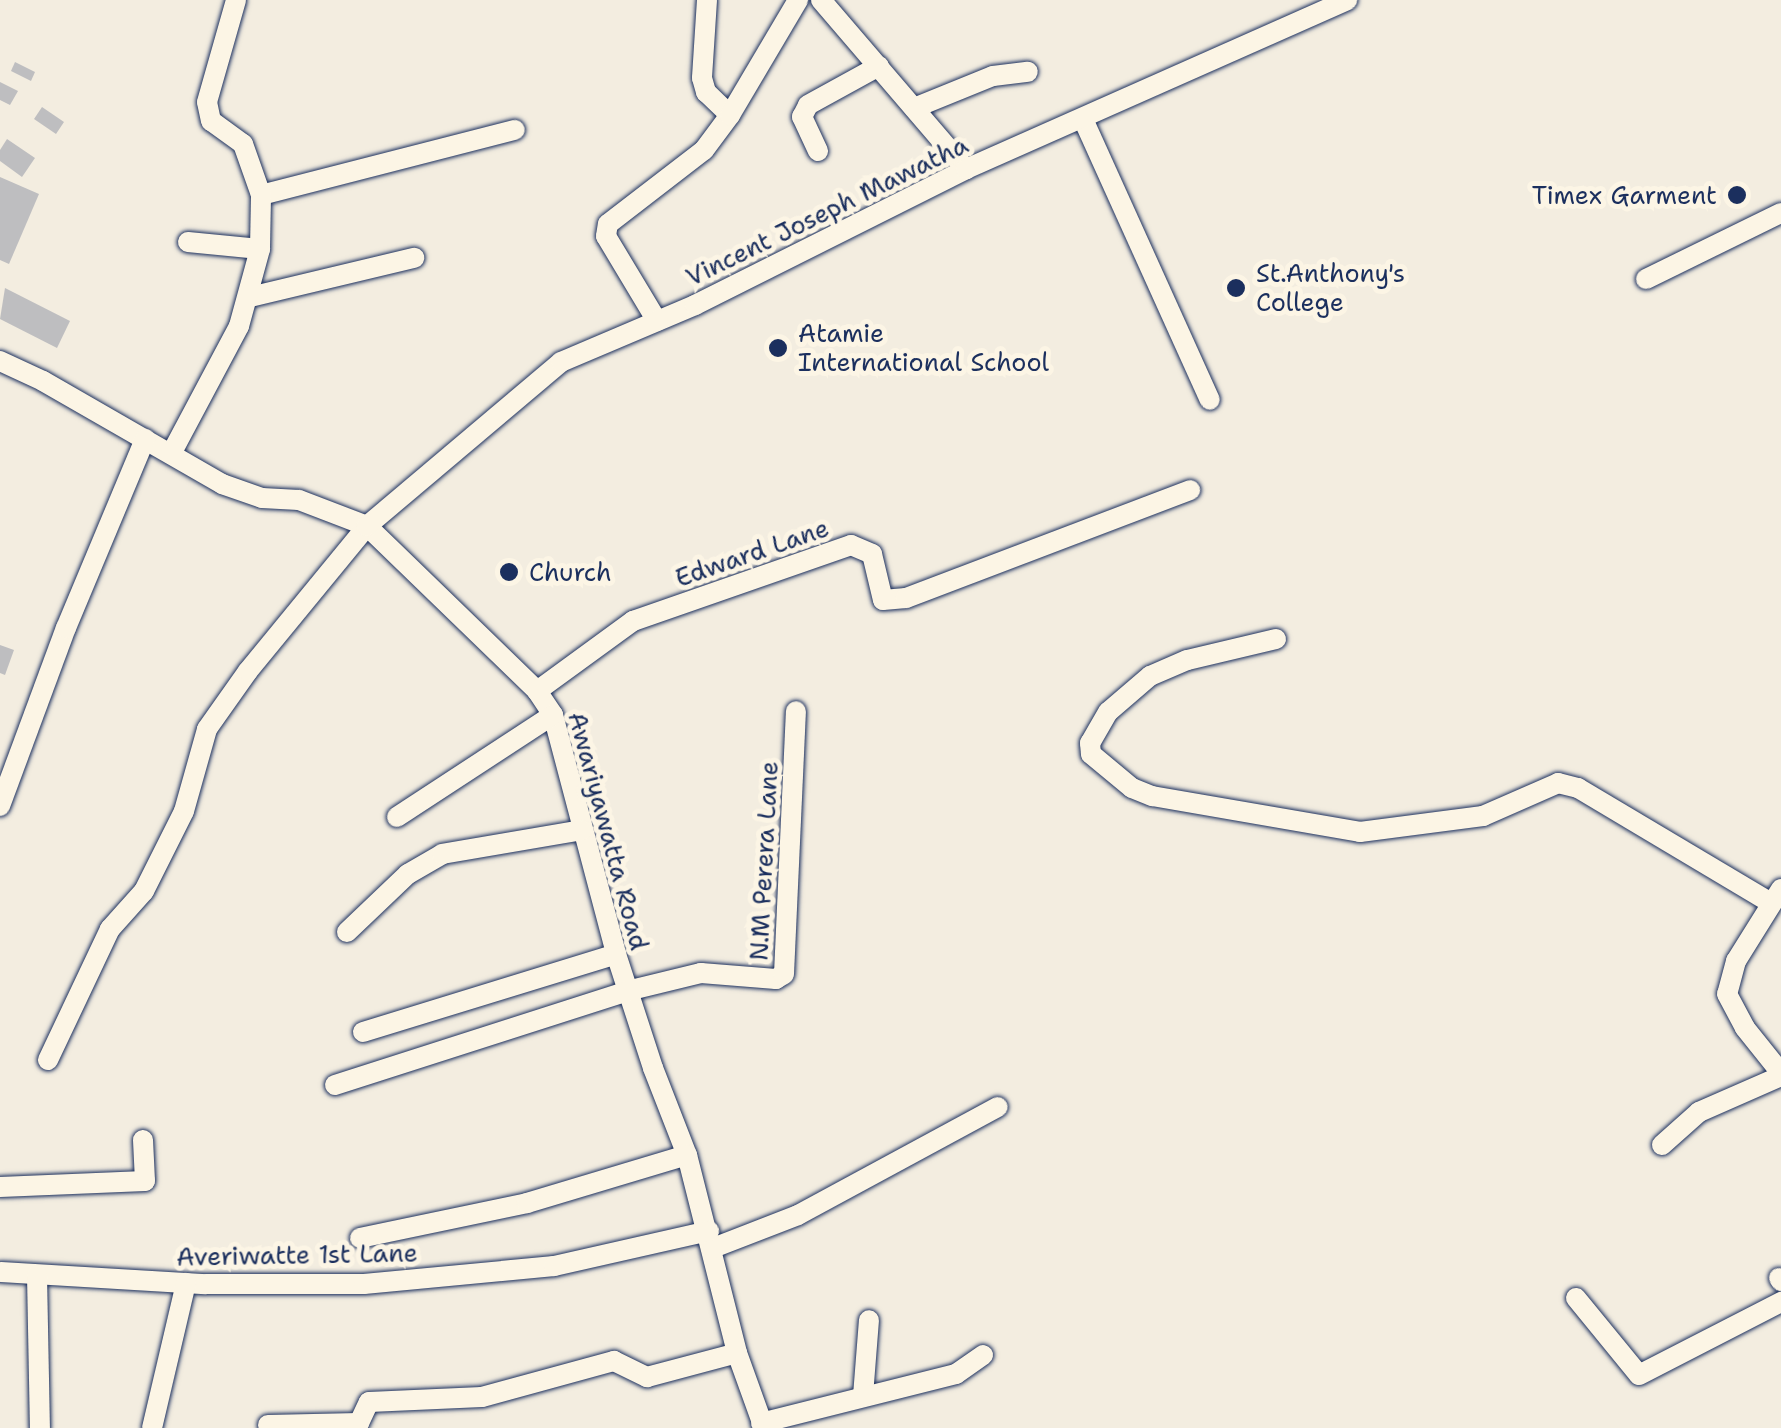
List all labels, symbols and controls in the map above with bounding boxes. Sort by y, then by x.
street label: Vincent Joseph Mawatha [681,130,973,292]
place label: Timex Garment [1532,180,1717,210]
marker: Timex Garment [1726,184,1748,206]
place label: St.Anthony's College [1256,259,1405,318]
marker: St.Anthony's College [1225,277,1247,299]
place label: Atamie International School [798,319,1049,378]
marker: Atamie International School [767,337,789,359]
street label: Edward Lane [671,513,833,593]
place label: Church [529,557,612,587]
marker: Church [498,561,520,583]
street label: Awariyawatta Road [562,709,654,953]
street label: N.M Perera Lane [744,760,784,962]
street label: Averiwatte 1st Lane [176,1238,418,1272]

